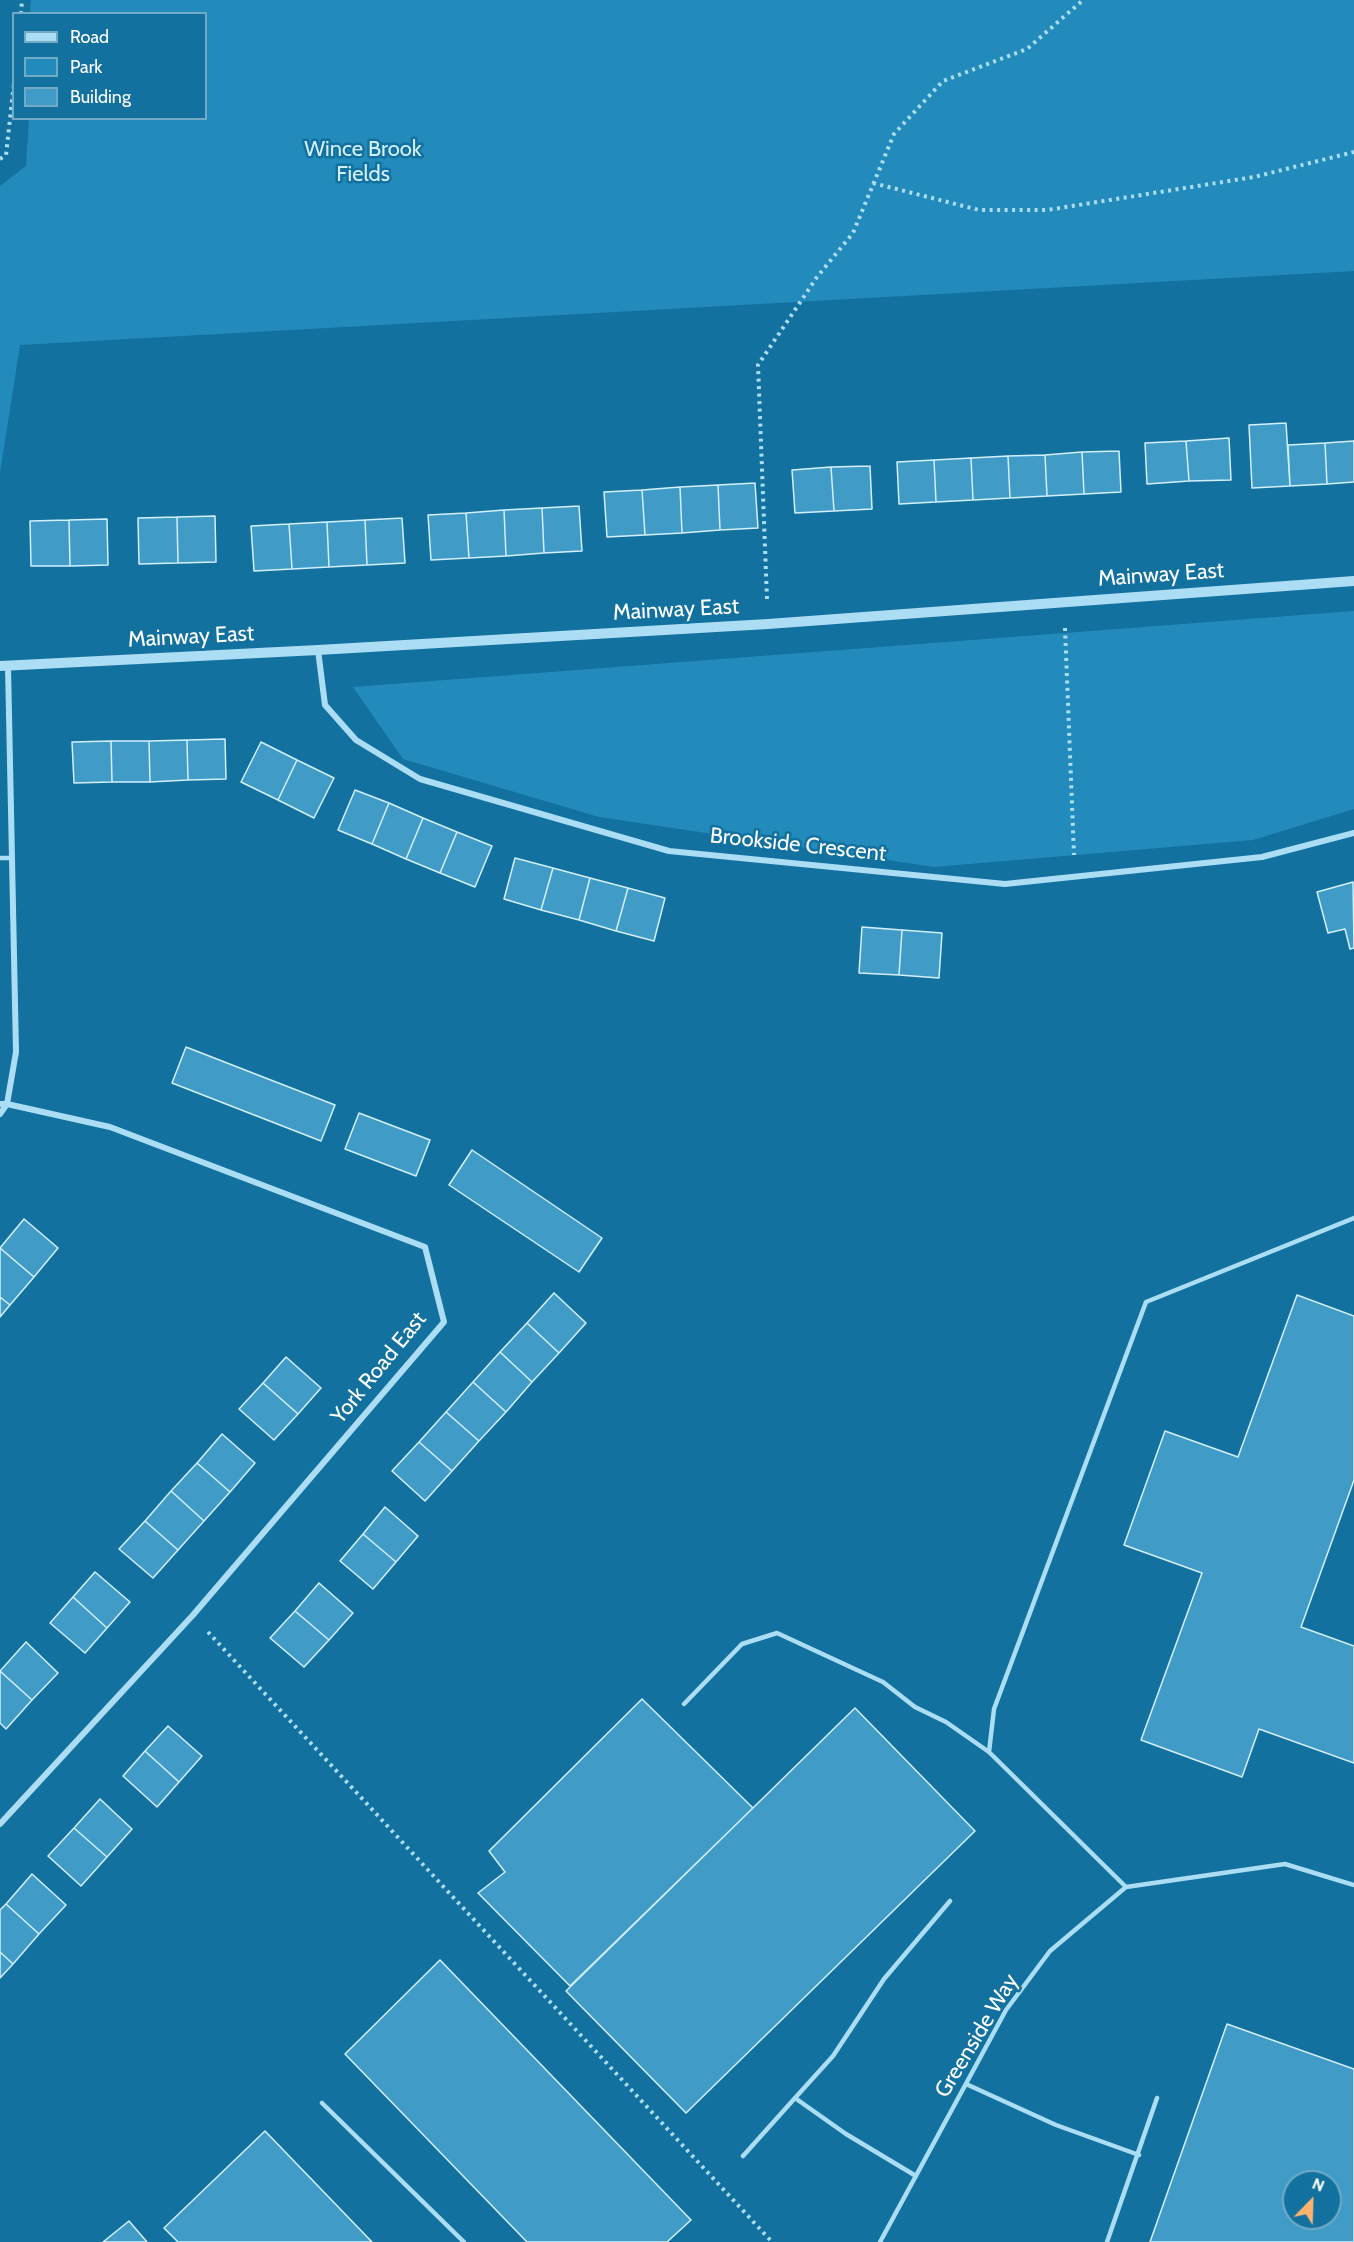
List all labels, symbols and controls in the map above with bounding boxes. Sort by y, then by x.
legend [12,12,207,120]
text: Road [70,26,109,48]
text: Park [70,56,102,78]
text: Building [70,86,131,108]
park label: Wince Brook Fields [304,137,422,188]
street label: Mainway East [1097,557,1225,593]
street label: Mainway East [612,594,740,626]
street label: Mainway East [127,621,255,653]
street label: Brookside Crescent [709,823,887,867]
street label: York Road East [326,1307,432,1429]
street label: Greenside Way [930,1969,1024,2103]
north arrow [1282,2170,1342,2230]
text: N [1310,2174,1327,2196]

